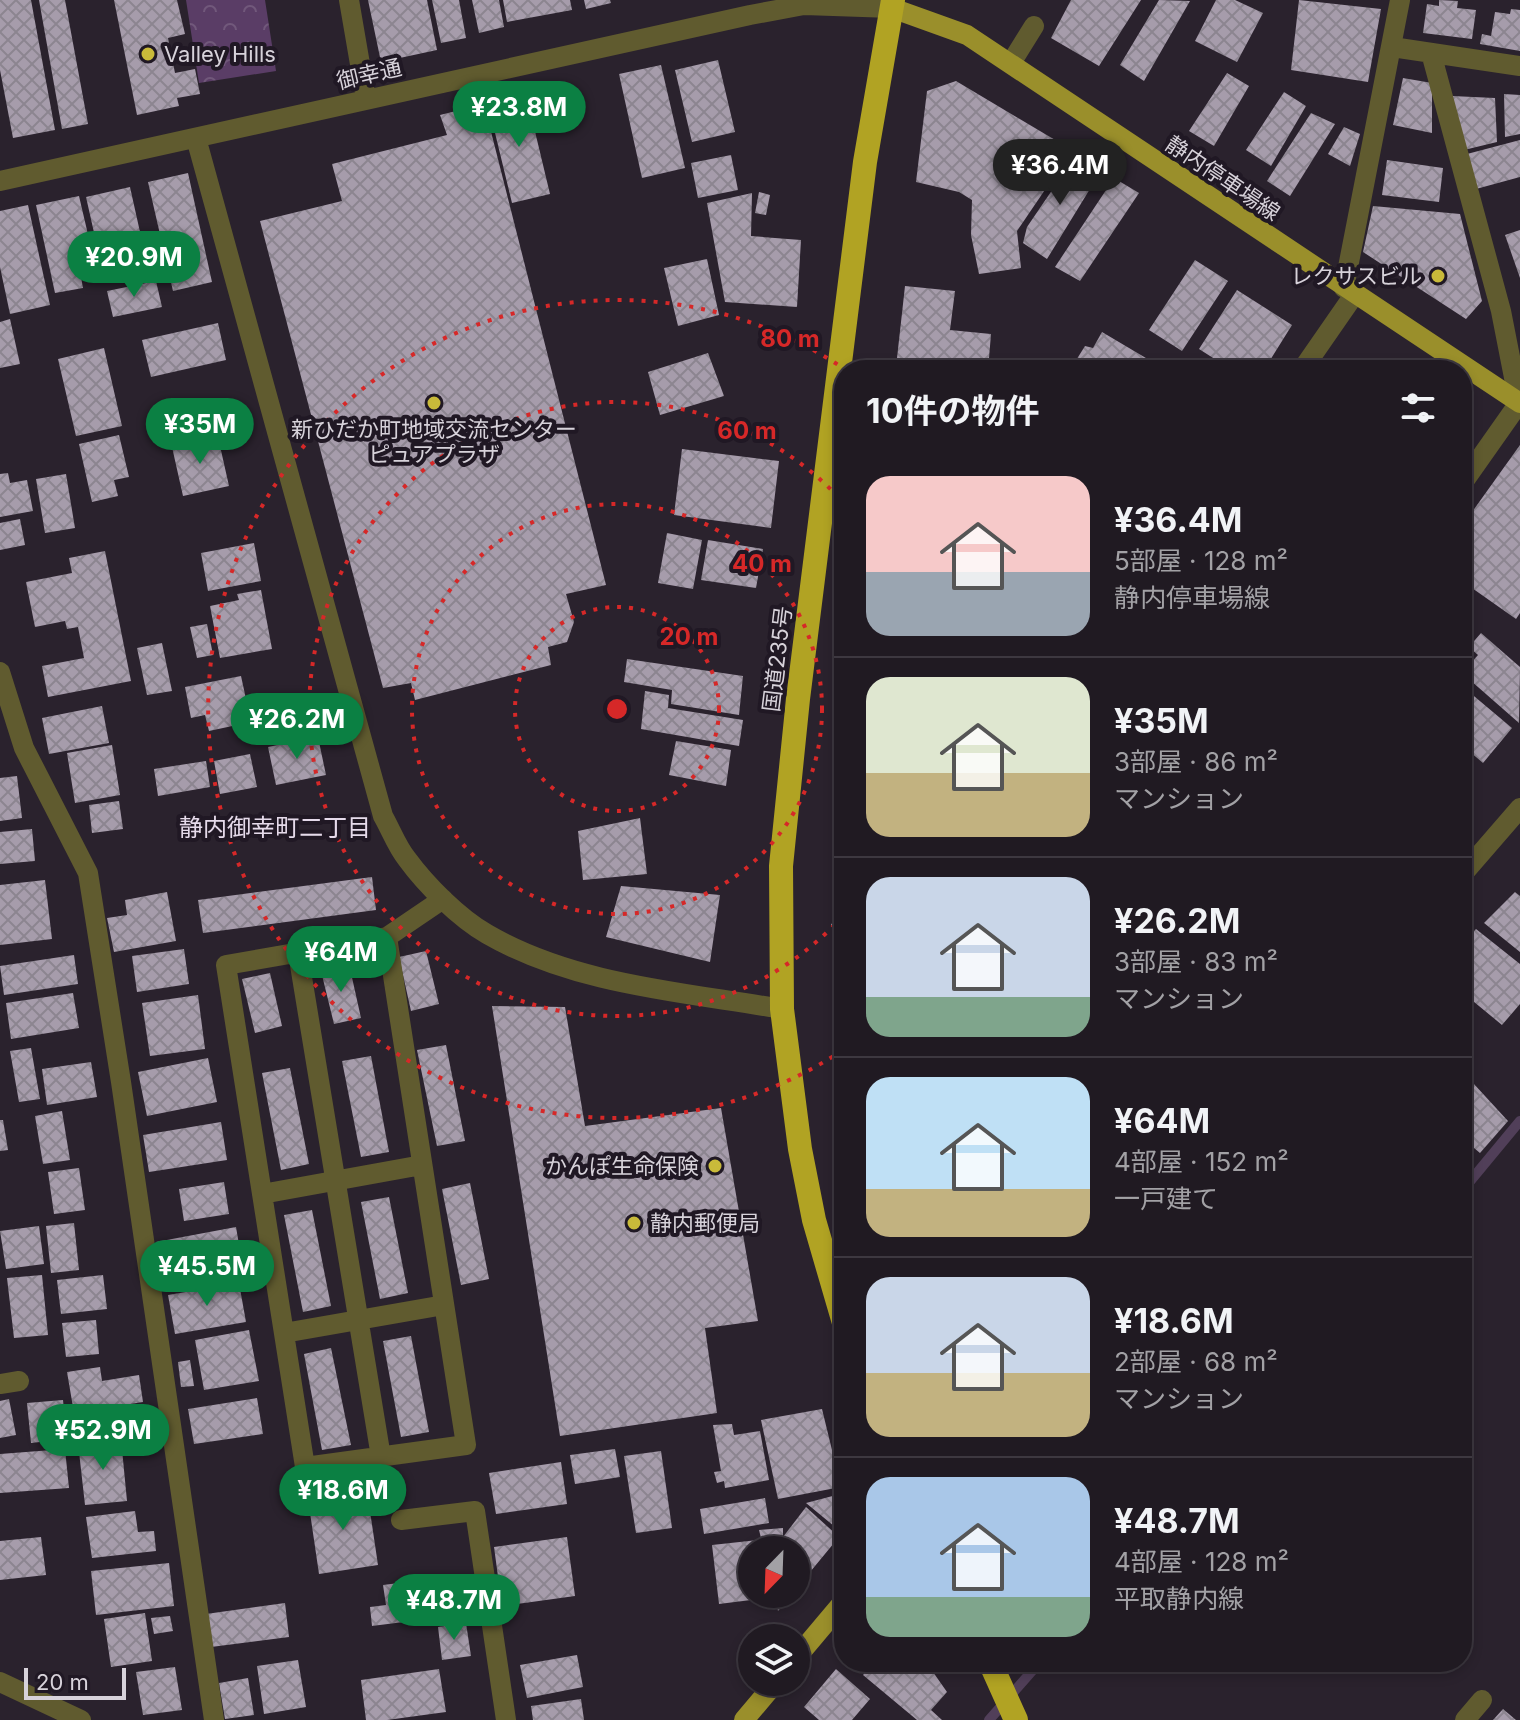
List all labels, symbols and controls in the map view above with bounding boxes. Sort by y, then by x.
place label: Valley Hills [164,41,276,67]
marker: Valley Hills [139,45,157,63]
street label: 御幸通 [334,54,404,94]
pin: ¥23.8M [454,81,584,149]
text: ¥23.8M [471,91,567,122]
street label: 静内停車場線 [1161,130,1285,226]
pin: ¥36.4M [995,139,1125,207]
text: ¥36.4M [1011,149,1109,180]
pin: ¥20.9M [69,231,199,299]
text: ¥20.9M [85,241,183,272]
place label: レクサスビル [1290,263,1422,289]
marker: レクサスビル [1429,267,1447,285]
text: 80 m [760,324,820,353]
icon: filters [1396,386,1440,430]
text: 10件の物件 [866,390,1040,431]
marker: 新ひだか町地域交流センター ピュアプラザ [425,394,443,412]
pin: ¥35M [153,398,247,466]
text: ¥35M [164,408,236,439]
place label: 新ひだか町地域交流センター ピュアプラザ [291,416,577,467]
text: 60 m [717,416,777,445]
text: ¥36.4M [1114,499,1242,540]
icon: home [930,508,1026,604]
text: 5部屋 · 128 m² [1114,545,1288,576]
text: 40 m [732,549,792,578]
text: 静内停車場線 [1114,582,1270,613]
street label: 国道235号 [758,605,796,713]
text: 20 m [660,622,718,651]
pin: ¥26.2M [232,693,362,761]
centre of rings [603,695,631,723]
text: ¥35M [1114,700,1209,741]
text: ¥26.2M [249,703,345,734]
icon: home [930,709,1026,805]
text: 3部屋 · 86 m² [1114,746,1278,777]
text: マンション [1114,783,1244,814]
district label: 静内御幸町二丁目 [179,813,371,842]
text: ¥26.2M [1114,900,1240,941]
icon: home [930,909,1026,1005]
pin: ¥64M [294,926,388,994]
text: ¥64M [304,936,378,967]
text: 3部屋 · 83 m² [1114,946,1278,977]
text: マンション [1114,983,1244,1014]
text: ¥64M [1114,1100,1210,1141]
icon: home [930,1109,1026,1205]
text: 4部屋 · 152 m² [1114,1146,1289,1177]
place label: かんぽ生命保険 [545,1153,699,1179]
marker: かんぽ生命保険 [706,1157,724,1175]
text: 一戸建て [1114,1183,1218,1214]
place label: 静内郵便局 [650,1210,760,1236]
marker: 静内郵便局 [625,1214,643,1232]
pin: ¥45.5M [142,1240,272,1308]
text: ¥45.5M [158,1250,256,1281]
text: ¥18.6M [1114,1300,1234,1341]
icon: home [930,1309,1026,1405]
text: 2部屋 · 68 m² [1114,1346,1278,1377]
text: マンション [1114,1383,1244,1414]
pin: ¥52.9M [38,1404,168,1472]
text: ¥52.9M [54,1414,152,1445]
pin: ¥18.6M [278,1464,408,1532]
text: ¥18.6M [297,1474,389,1505]
text: ¥48.7M [1114,1500,1240,1541]
icon: home [930,1509,1026,1605]
north arrow [738,1536,810,1608]
map controls [738,1536,810,1696]
text: 4部屋 · 128 m² [1114,1546,1289,1577]
pin: ¥48.7M [389,1574,519,1642]
text: 平取静内線 [1114,1583,1244,1614]
text: ¥48.7M [406,1584,502,1615]
button: layers [738,1624,810,1696]
scale bar [24,1664,126,1700]
text: 20 m [36,1669,89,1695]

